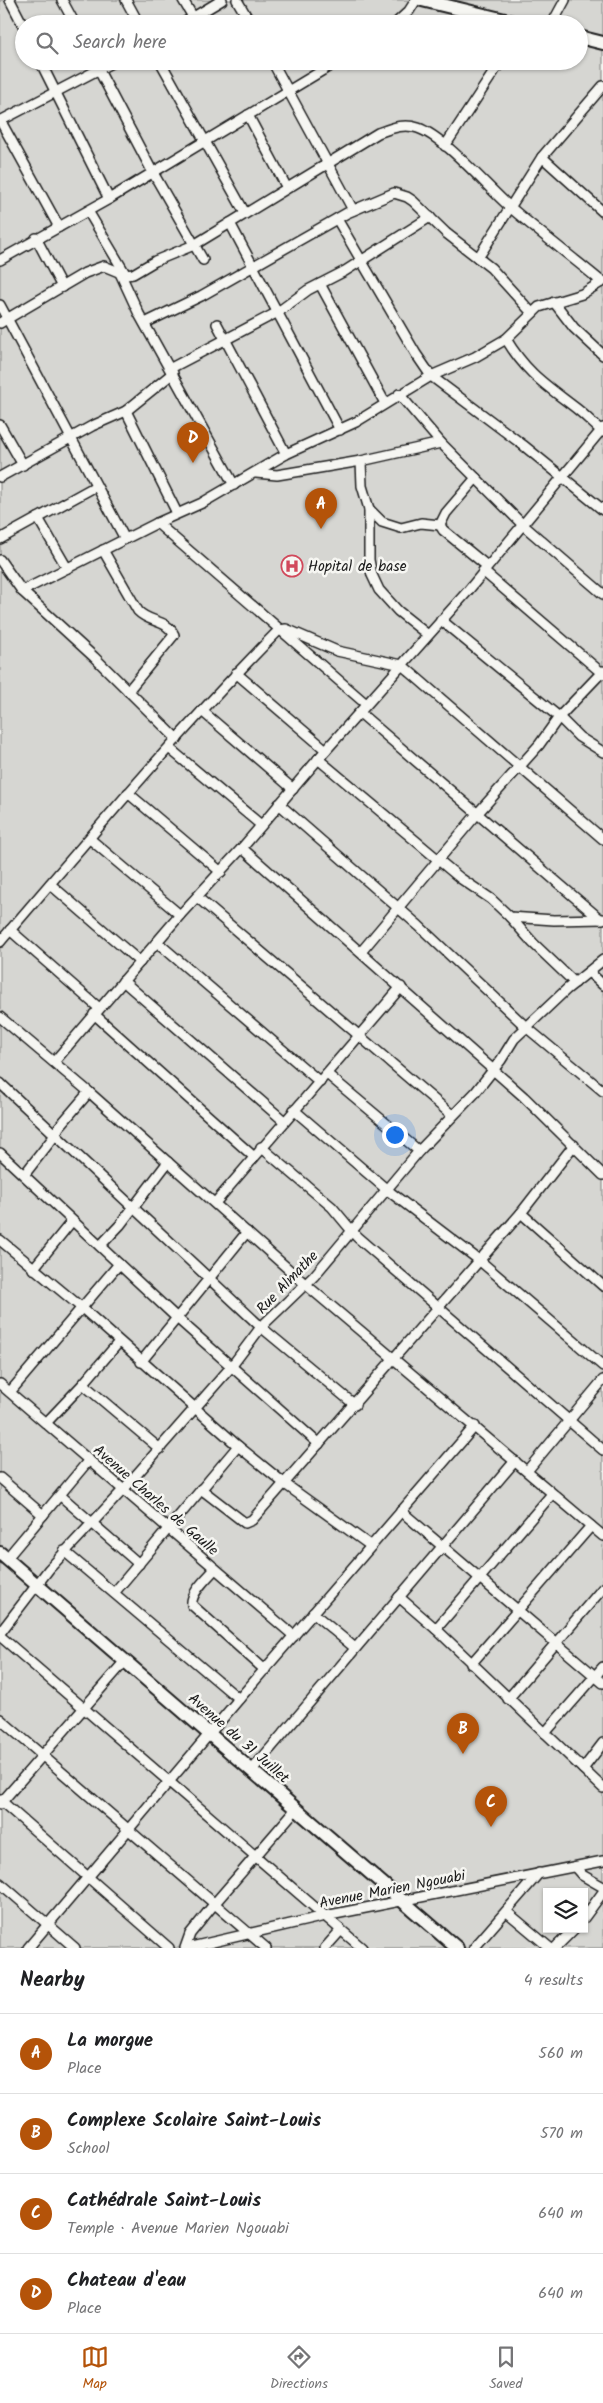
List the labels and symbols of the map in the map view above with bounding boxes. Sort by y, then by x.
pin: D [177,422,209,463]
pin: A [305,488,337,529]
hospital icon: Hopital de base [280,554,304,578]
place label: Hopital de base [308,555,407,579]
your location [382,1122,408,1148]
street label: Rue Almathe [251,1245,325,1320]
street label: Avenue Charles de Gaulle [87,1439,224,1562]
street label: Avenue du 31 Juillet [182,1688,295,1790]
pin: B [447,1713,479,1754]
pin: C [475,1786,507,1827]
street label: Avenue Marien Ngouabi [317,1864,469,1916]

